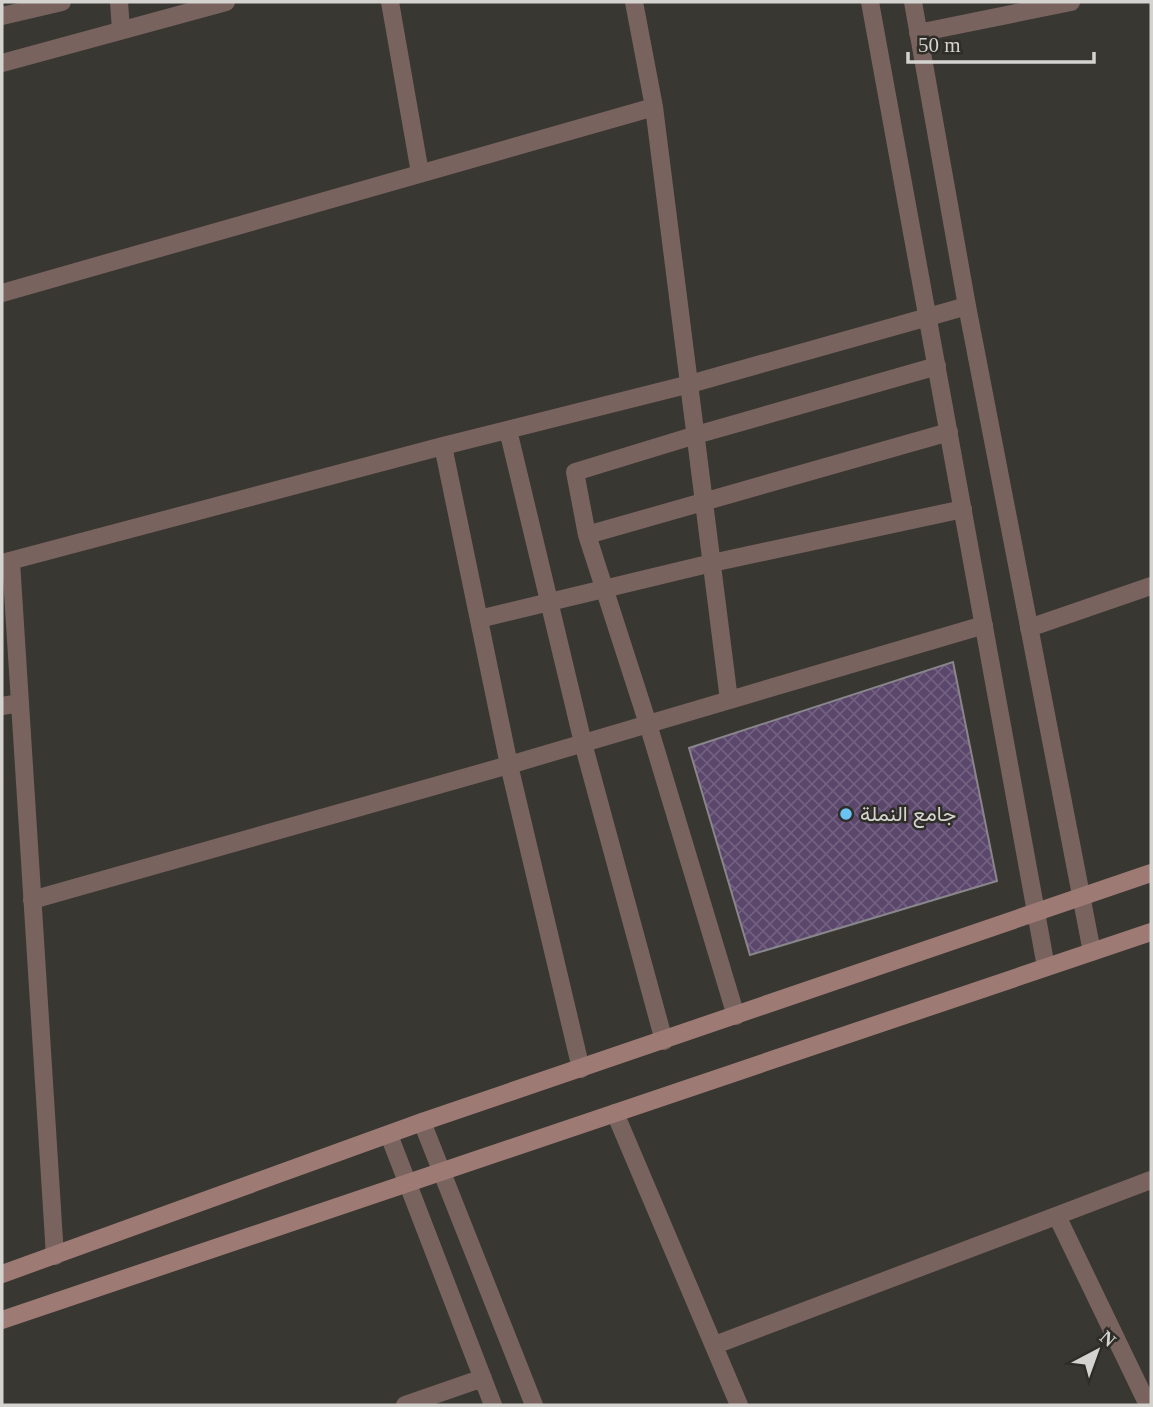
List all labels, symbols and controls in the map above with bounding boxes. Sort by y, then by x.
scale bar [908,21,1094,65]
text: 50 m [918,33,961,57]
place label: جامع النملة [860,802,956,828]
marker: جامع النملة [838,806,854,822]
north arrow [1062,1316,1132,1386]
text: N [1096,1326,1120,1351]

